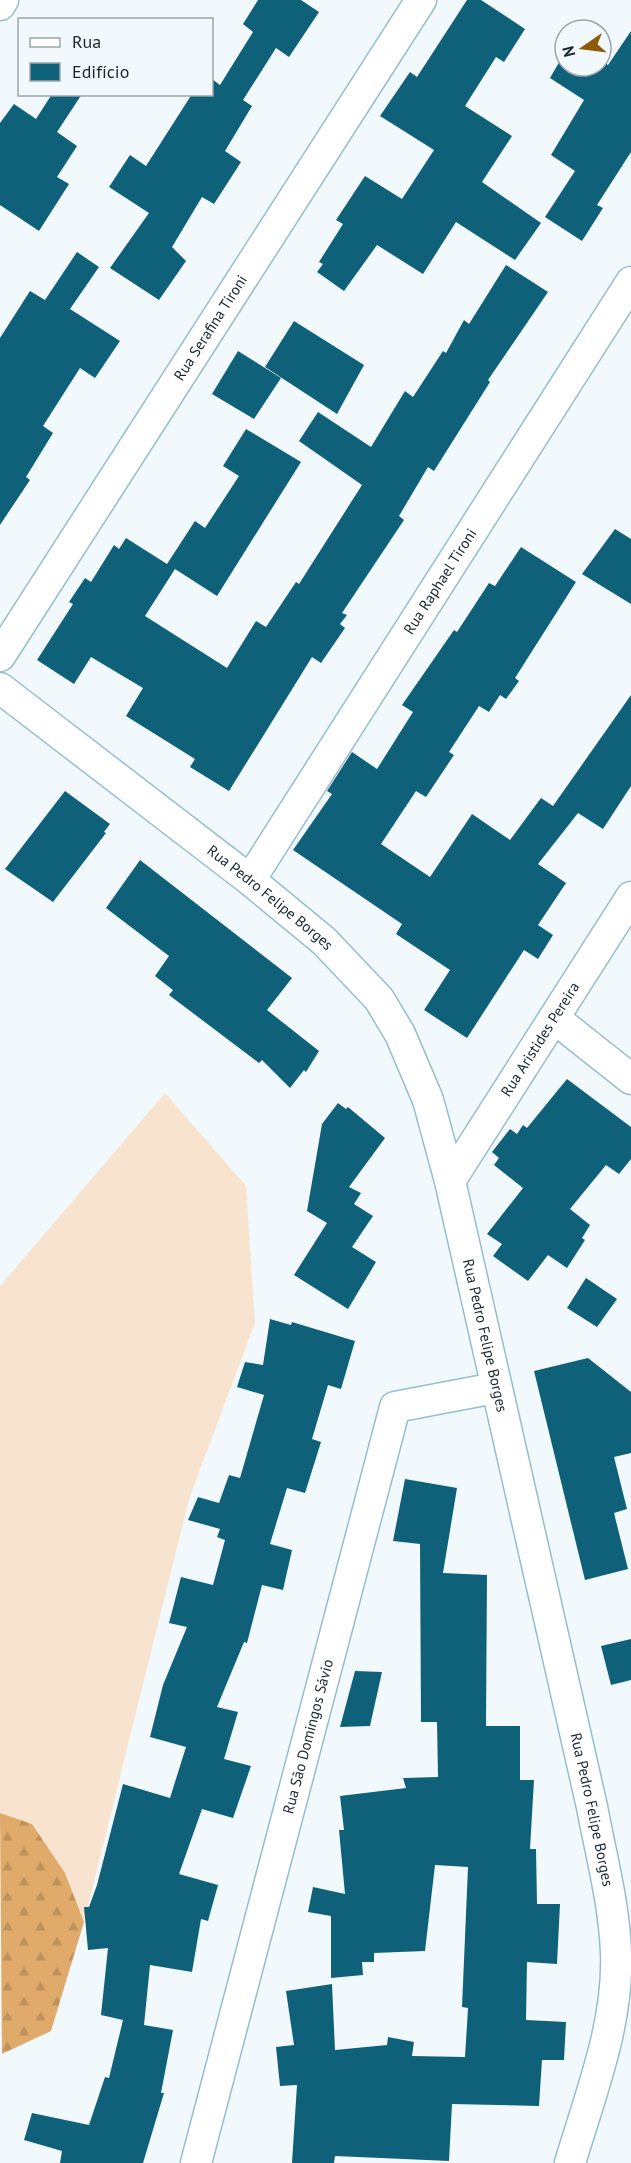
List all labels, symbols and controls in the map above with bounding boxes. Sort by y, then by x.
legend [18,18,213,96]
north arrow [553,18,613,78]
text: Rua [72,30,101,53]
text: N [557,44,579,59]
text: Edifício [72,60,129,83]
street label: Rua Serafina Tironi [169,271,251,384]
street label: Rua Raphael Tironi [399,525,481,638]
street label: Rua Pedro Felipe Borges [204,841,338,954]
street label: Rua Aristides Pereira [496,978,583,1100]
street label: Rua Pedro Felipe Borges [459,1257,512,1414]
street label: Rua São Domingos Sávio [278,1657,337,1816]
street label: Rua Pedro Felipe Borges [566,1731,618,1888]

